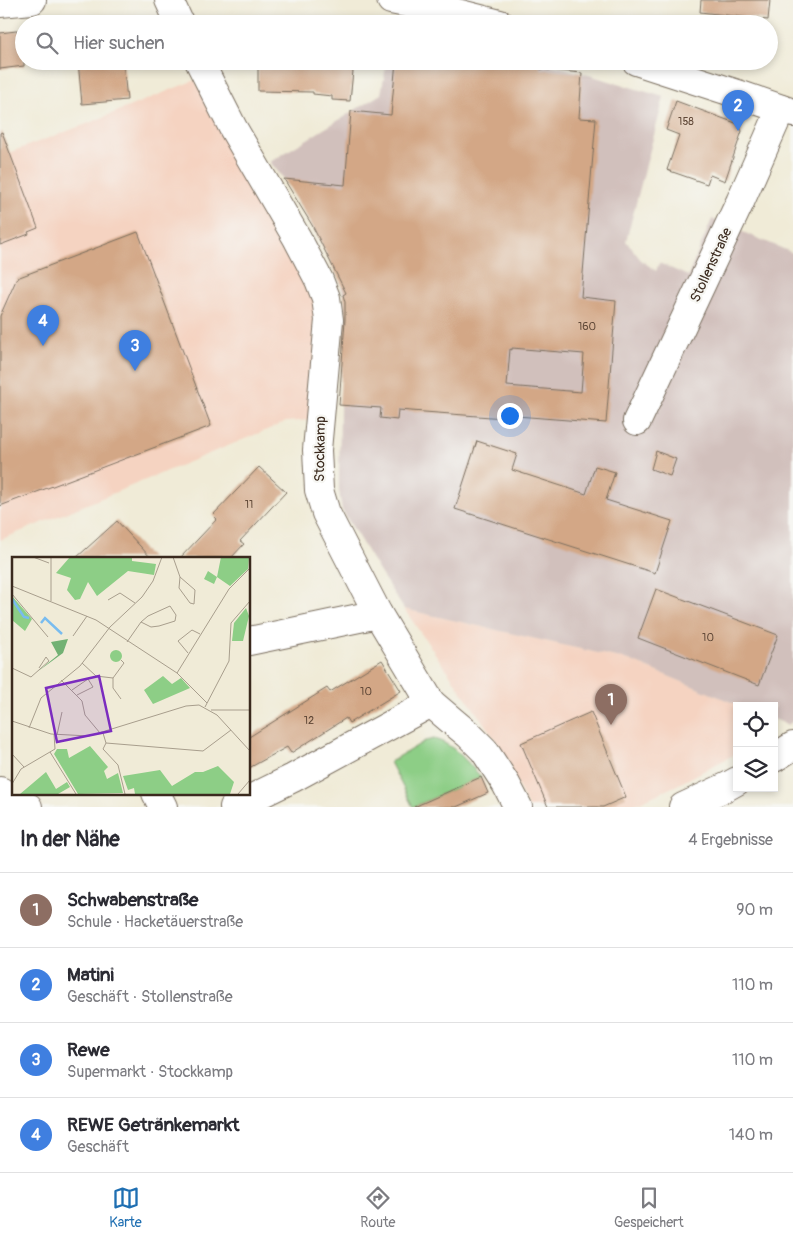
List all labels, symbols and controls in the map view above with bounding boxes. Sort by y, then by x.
search box [15,15,778,70]
icon: search [33,29,61,57]
text: Hier suchen [73,31,165,55]
pin: 2 [722,90,754,131]
house number: 158 [678,115,694,128]
street label: Stollenstraße [686,225,736,305]
pin: 4 [27,305,59,346]
house number: 160 [578,320,596,333]
pin: 3 [119,330,151,371]
your location [497,403,523,429]
street label: Stockkamp [311,416,329,482]
house number: 11 [245,498,253,511]
inset map [12,557,250,794]
house number: 10 [702,631,714,644]
pin: 1 [595,684,627,725]
house number: 10 [360,685,372,698]
map controls [733,702,778,792]
button: locate [733,702,778,747]
house number: 12 [304,714,314,727]
button: layers [733,747,778,792]
text: In der Nähe [20,826,120,853]
text: 4 Ergebnisse [688,830,773,850]
text: Schwabenstraße [67,888,198,912]
text: 1 [33,900,39,920]
text: 90 m [736,900,773,920]
text: Schule · Hacketäuerstraße [67,912,243,932]
text: Matini [67,963,114,987]
text: 2 [32,975,40,995]
text: 110 m [732,975,773,995]
text: Geschäft · Stollenstraße [67,987,233,1007]
text: Rewe [67,1038,110,1062]
text: 3 [32,1050,40,1070]
text: 110 m [732,1050,773,1070]
text: Supermarkt · Stockkamp [67,1062,233,1082]
text: REWE Getränkemarkt [67,1113,239,1137]
text: 4 [31,1125,41,1145]
text: 140 m [729,1125,773,1145]
text: Geschäft [67,1137,129,1157]
tab: Karte [109,1184,142,1231]
tab: Route [360,1184,396,1231]
tab: Gespeichert [614,1184,684,1231]

